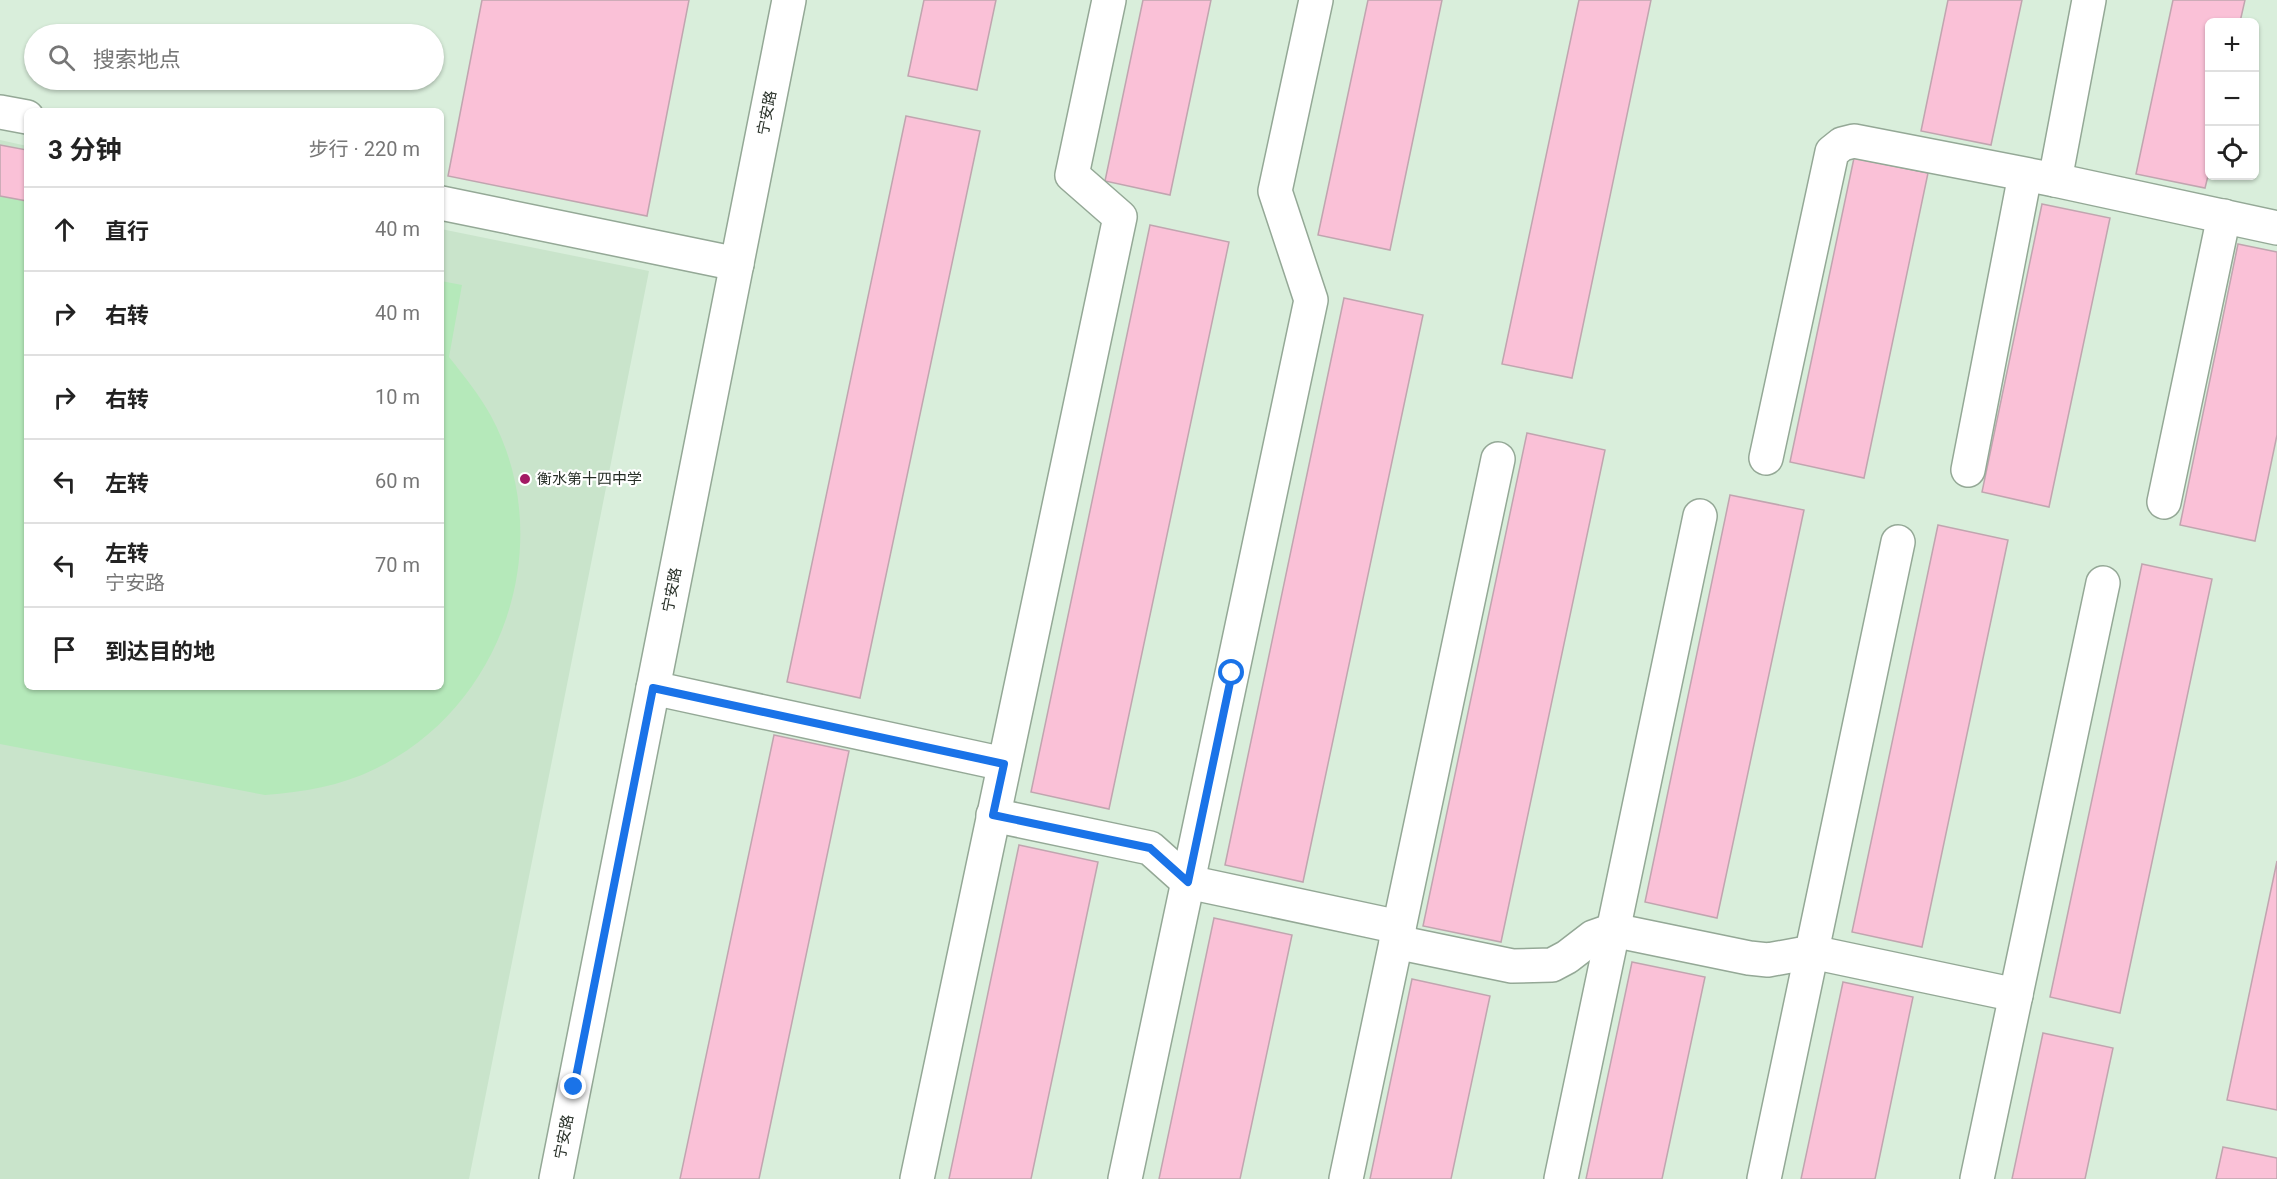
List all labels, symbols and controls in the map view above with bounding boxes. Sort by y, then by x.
map controls [2205,18,2259,180]
button: + [2205,18,2259,72]
search box [24,24,444,90]
icon: search [45,41,78,74]
text: 搜索地点 [93,47,181,72]
button: − [2205,72,2259,126]
street label: 宁安路 [754,89,780,137]
button: locate [2205,126,2259,180]
text: 3 分钟 [48,135,121,165]
text: 步行 · 220 m [309,137,420,161]
icon: ahead [48,213,81,246]
text: 40 m [375,217,420,241]
text: 直行 [105,219,149,244]
icon: right [48,297,81,330]
text: 40 m [375,301,420,325]
text: 右转 [105,303,149,328]
icon: right [48,381,81,414]
text: 10 m [375,385,420,409]
text: 右转 [105,387,149,412]
icon: left [48,465,81,498]
text: 60 m [375,469,420,493]
place label: 衡水第十四中学 [537,470,642,488]
text: 左转 [105,471,149,496]
marker: 衡水第十四中学 [518,472,532,486]
text: 左转 [105,541,149,566]
icon: left [48,549,81,582]
text: 70 m [375,553,420,577]
street label: 宁安路 [659,566,685,614]
text: 宁安路 [105,571,165,595]
icon: arrive [48,633,81,666]
text: 到达目的地 [105,639,215,664]
route start [1218,659,1244,685]
route end [560,1073,586,1099]
street label: 宁安路 [551,1113,577,1161]

